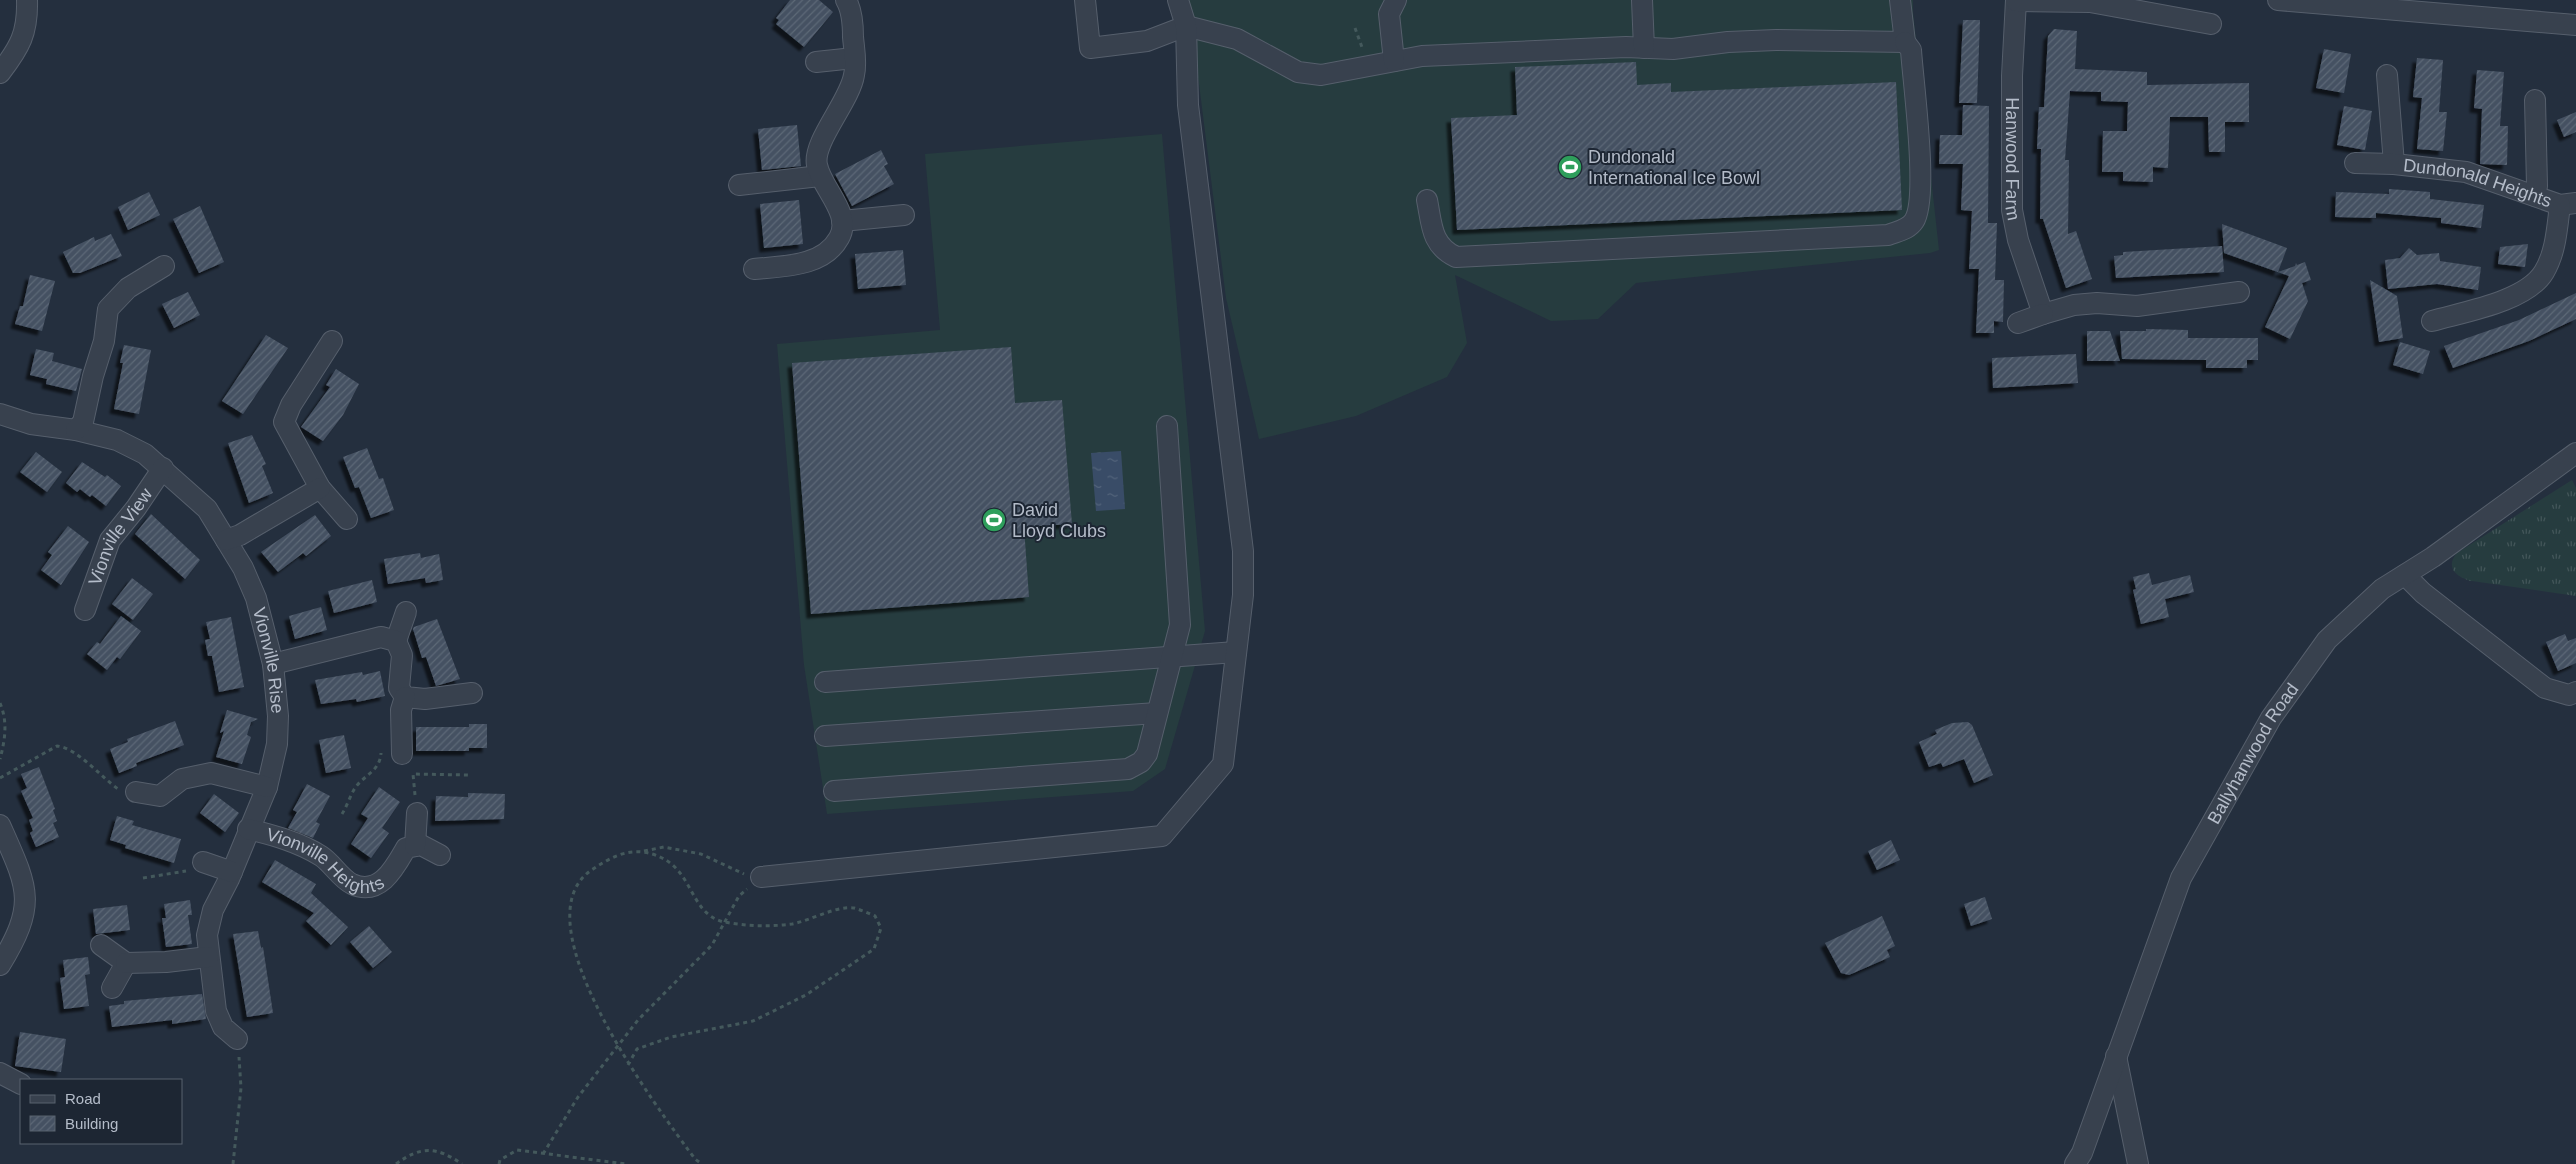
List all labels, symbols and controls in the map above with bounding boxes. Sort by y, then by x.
street label: Hanwood Farm [2001,97,2024,222]
place label: Dundonald International Ice Bowl [1588,147,1760,188]
sports icon: Dundonald International Ice Bowl [1557,154,1583,180]
street label: Dundonald Heights [2402,155,2554,211]
street label: Vionville View [85,484,157,588]
place label: David Lloyd Clubs [1012,500,1106,541]
sports icon: David Lloyd Clubs [981,507,1007,533]
street label: Vionville Rise [249,605,288,714]
street label: Ballyhanwood Road [2203,680,2303,827]
street label: Vionville Heights [264,824,388,897]
legend [20,1079,182,1144]
text: Road [65,1090,101,1107]
text: Building [65,1115,118,1132]

